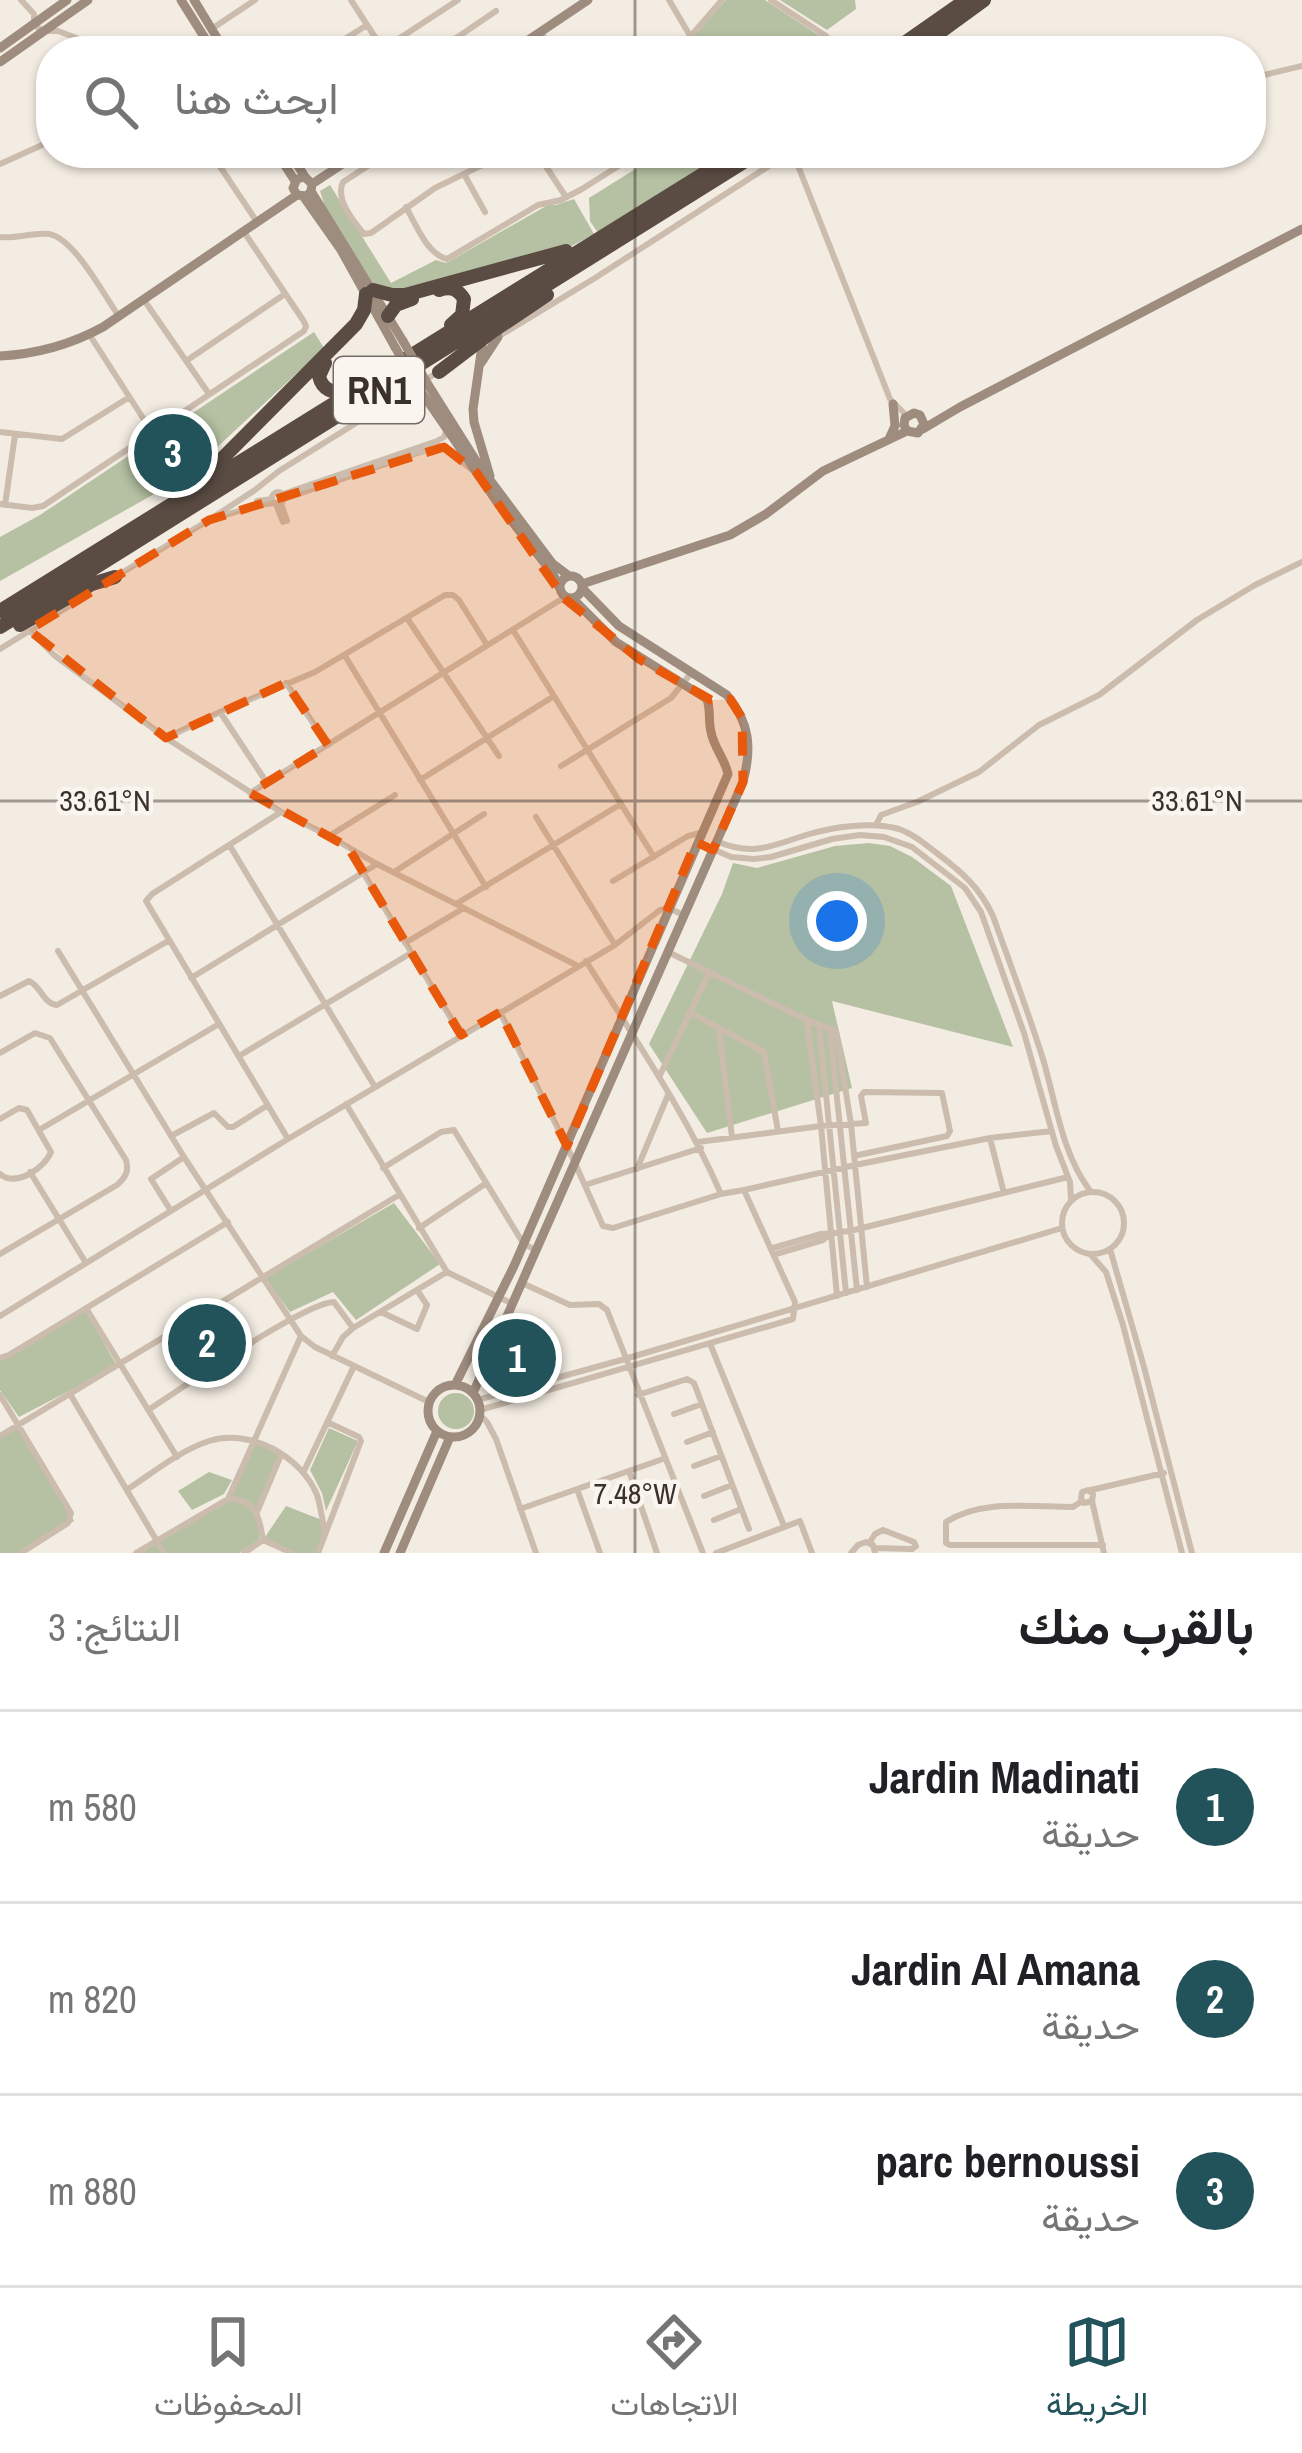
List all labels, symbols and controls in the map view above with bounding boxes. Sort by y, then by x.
search box [36,36,1266,168]
text: ابحث هنا [174,67,339,128]
icon: search [78,69,144,135]
road number: RN1 [334,357,424,423]
pin: 3 [134,408,212,498]
text: 33.61°N [59,780,151,820]
text: 33.61°N [1151,780,1243,820]
your location [807,891,867,951]
pin: 2 [168,1298,246,1388]
pin: 1 [478,1313,556,1403]
text: 7.48°W [593,1473,677,1513]
text: بالقرب منك [1018,1591,1254,1660]
text: النتائج: 3 [48,1601,181,1653]
text: Jardin Madinati [869,1746,1140,1807]
text: 580 m [48,1781,137,1833]
text: 1 [1206,1781,1224,1833]
text: حديقة [1041,1807,1140,1859]
text: Jardin Al Amana [852,1938,1140,1999]
text: 820 m [48,1973,137,2025]
text: 2 [1206,1973,1224,2025]
text: حديقة [1041,1999,1140,2051]
text: parc bernoussi [875,2130,1140,2191]
text: 880 m [48,2165,137,2217]
text: 3 [1206,2165,1224,2217]
text: حديقة [1041,2191,1140,2243]
tab: المحفوظات [154,2309,303,2433]
tab: الاتجاهات [610,2309,738,2433]
tab: الخريطة [1046,2309,1148,2433]

